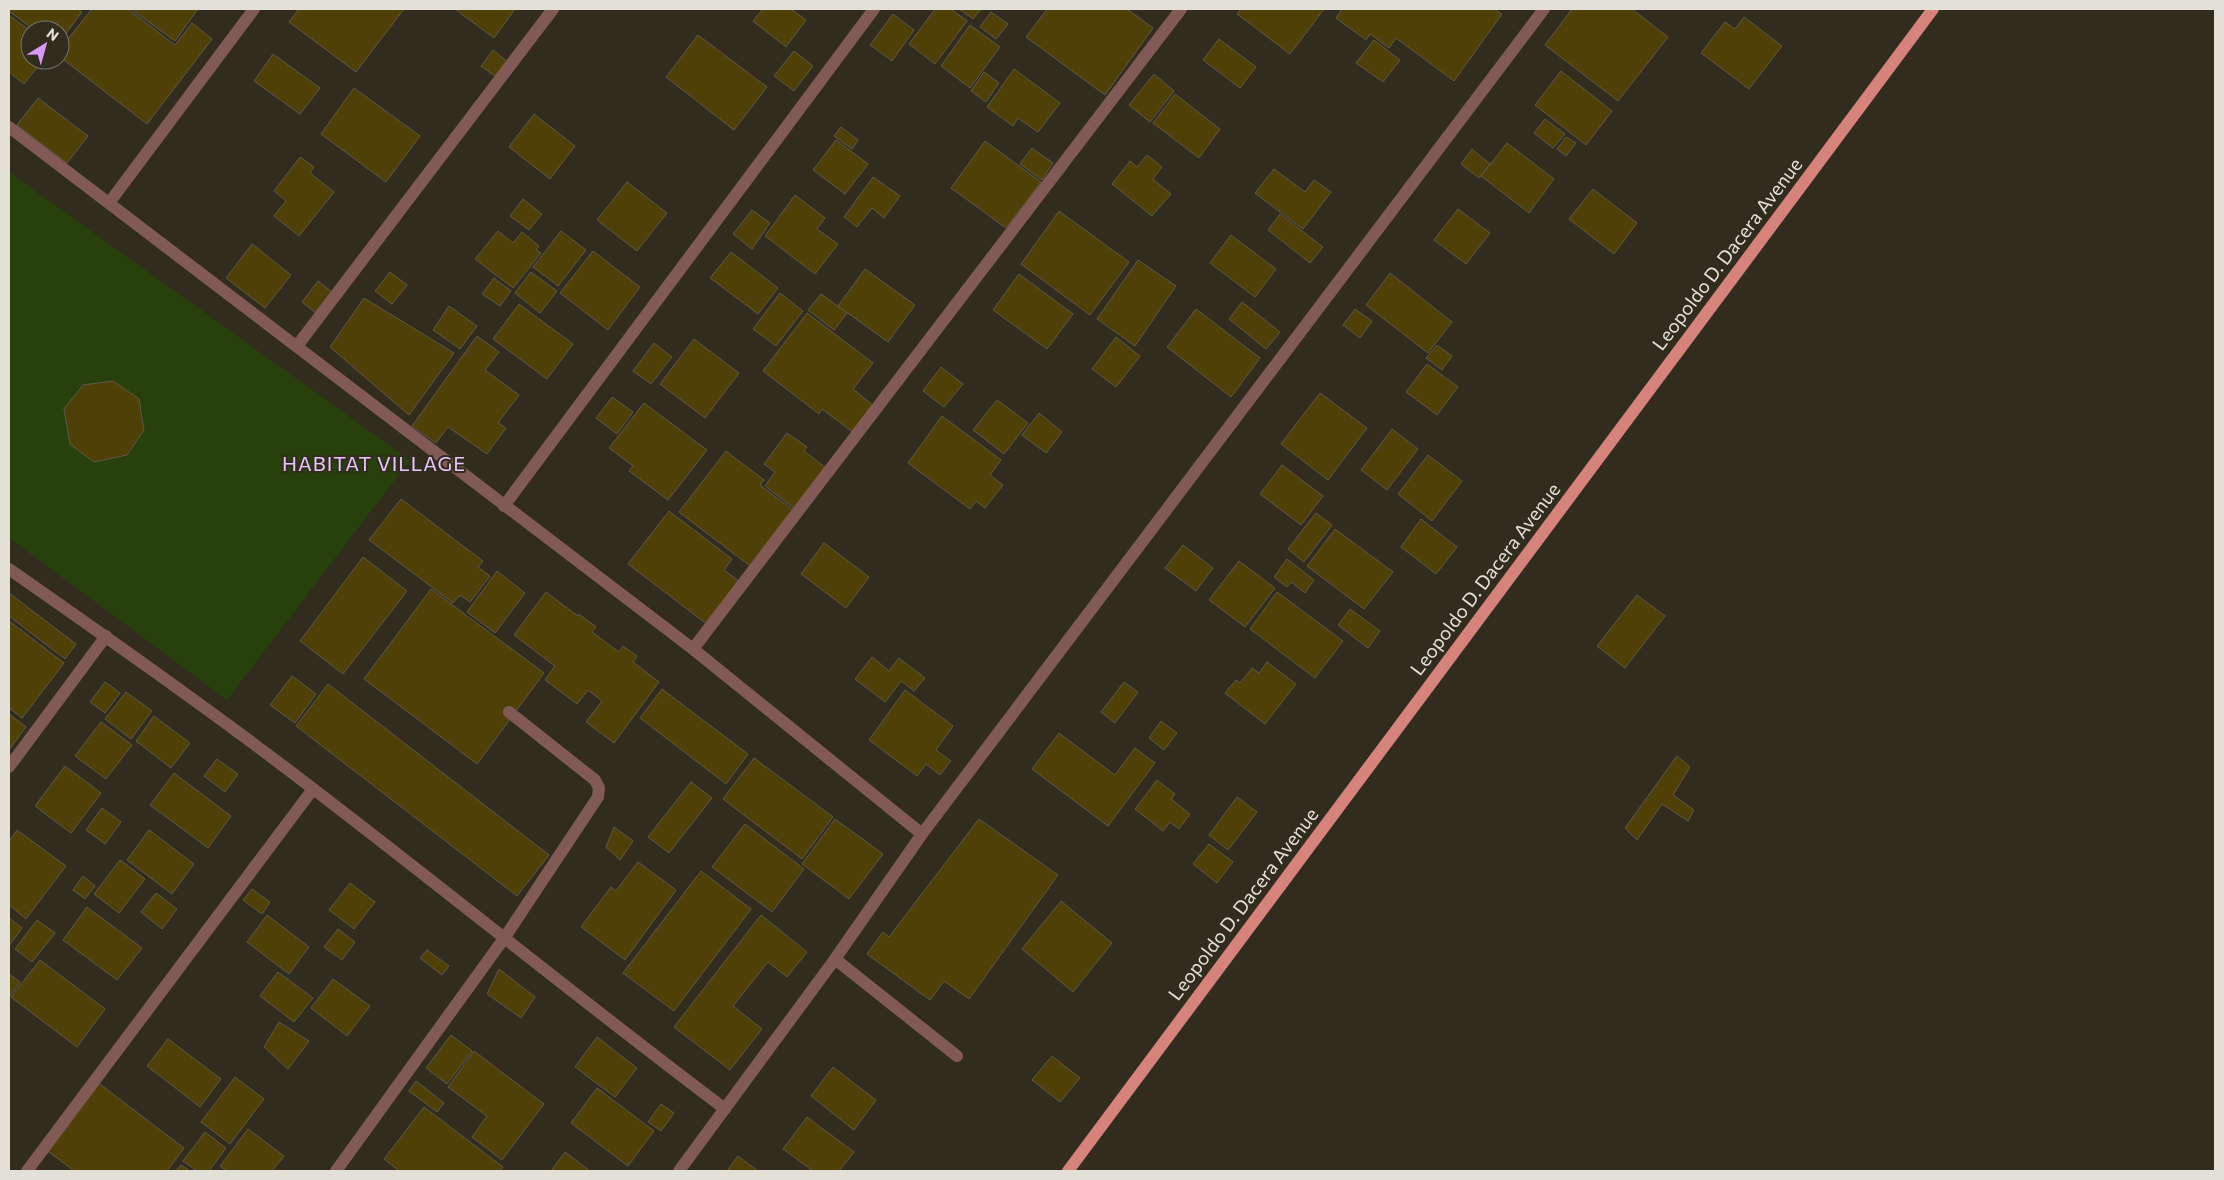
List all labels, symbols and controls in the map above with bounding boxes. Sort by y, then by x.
north arrow [20,20,70,70]
text: N [44,24,62,44]
street label: Leopoldo D. Dacera Avenue [1647,153,1806,354]
district label: HABITAT VILLAGE [282,451,466,475]
street label: Leopoldo D. Dacera Avenue [1405,478,1564,679]
street label: Leopoldo D. Dacera Avenue [1163,803,1322,1004]

